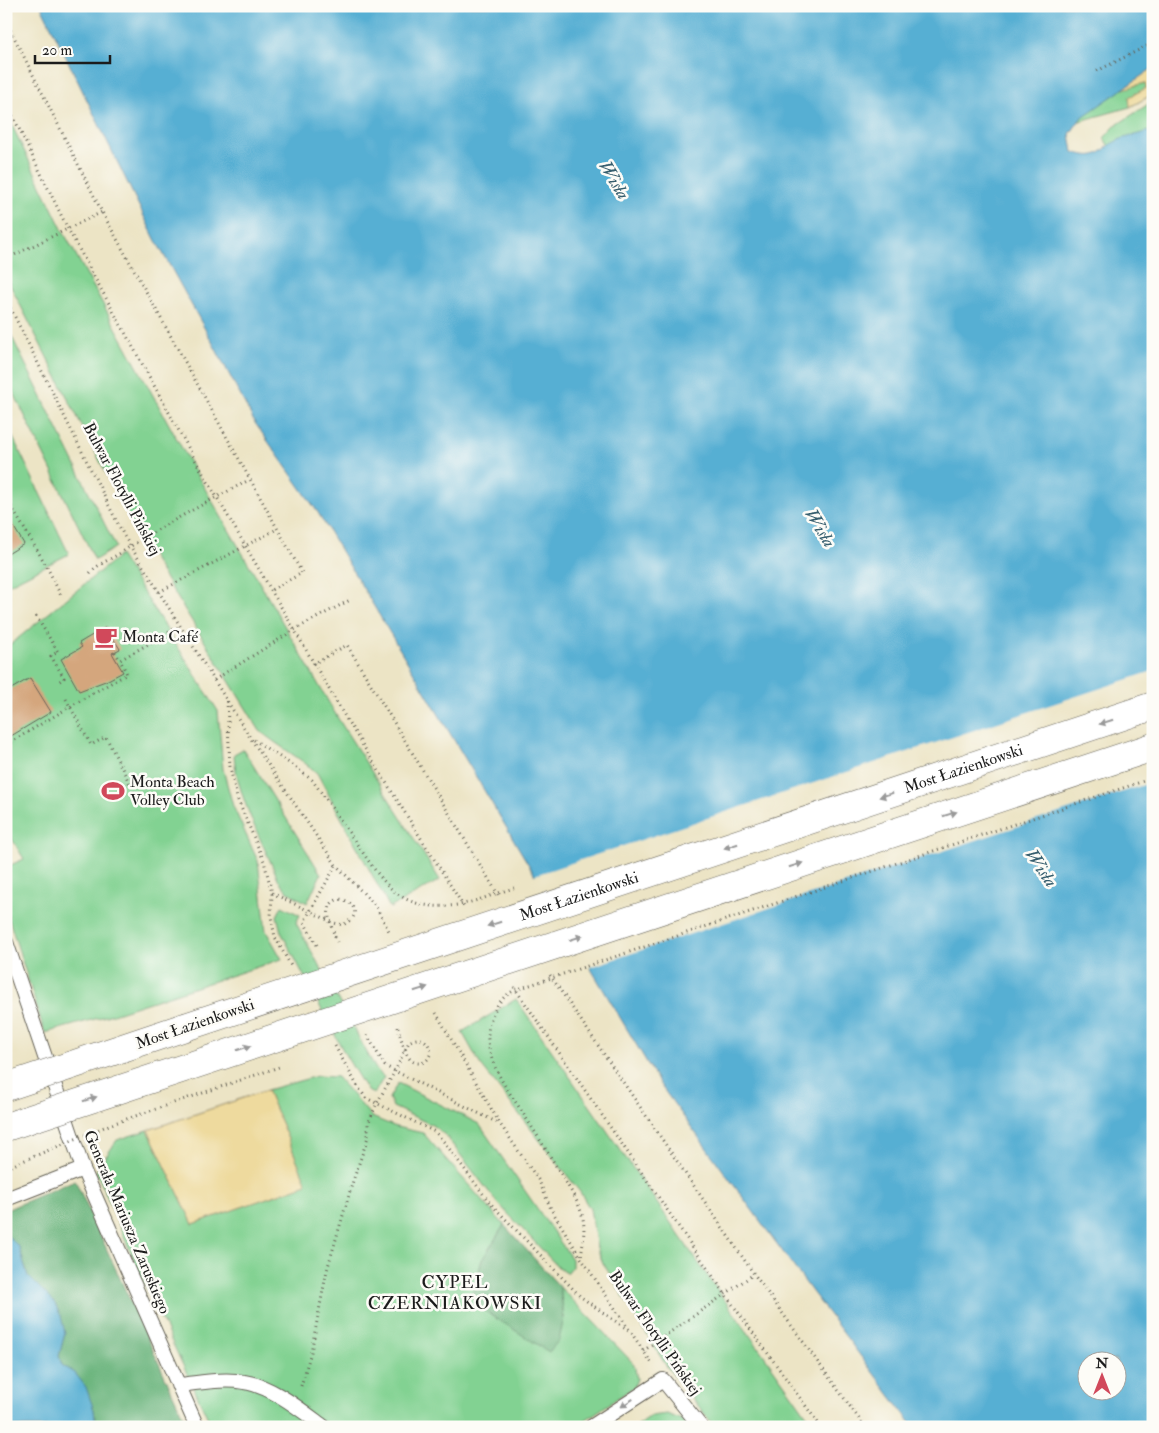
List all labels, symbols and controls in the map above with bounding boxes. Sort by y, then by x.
scale bar [35,32,110,64]
text: 20 m [42,41,72,60]
water label: Wisła [593,156,635,204]
street label: Bulwar Flotylli Pińskiej [78,419,166,559]
water label: Wisła [799,504,841,552]
cafe icon: Monta Café [93,624,119,650]
place label: Monta Café [122,627,198,647]
one-way arrow [1099,719,1114,726]
street label: Most Łazienkowski [901,740,1025,798]
place label: Monta Beach Volley Club [130,772,215,810]
sports icon: Monta Beach Volley Club [100,778,126,804]
one-way arrow [878,792,893,799]
one-way arrow [943,810,958,817]
one-way arrow [724,843,739,850]
water label: Wisła [1020,844,1062,892]
one-way arrow [789,861,804,868]
street label: Most Łazienkowski [517,867,641,925]
one-way arrow [486,921,501,929]
one-way arrow [568,934,583,942]
one-way arrow [414,985,429,993]
street label: Most Łazienkowski [133,994,257,1054]
one-way arrow [237,1044,252,1052]
one-way arrow [82,1095,97,1103]
street label: Generała Mariusza Zaruskiego [79,1127,175,1317]
street label: Bulwar Flotylli Pińskiej [604,1267,706,1399]
district label: CYPEL CZERNIAKOWSKI [368,1271,542,1315]
north arrow [1076,1350,1126,1400]
text: N [1095,1355,1109,1372]
one-way arrow [620,1399,634,1408]

